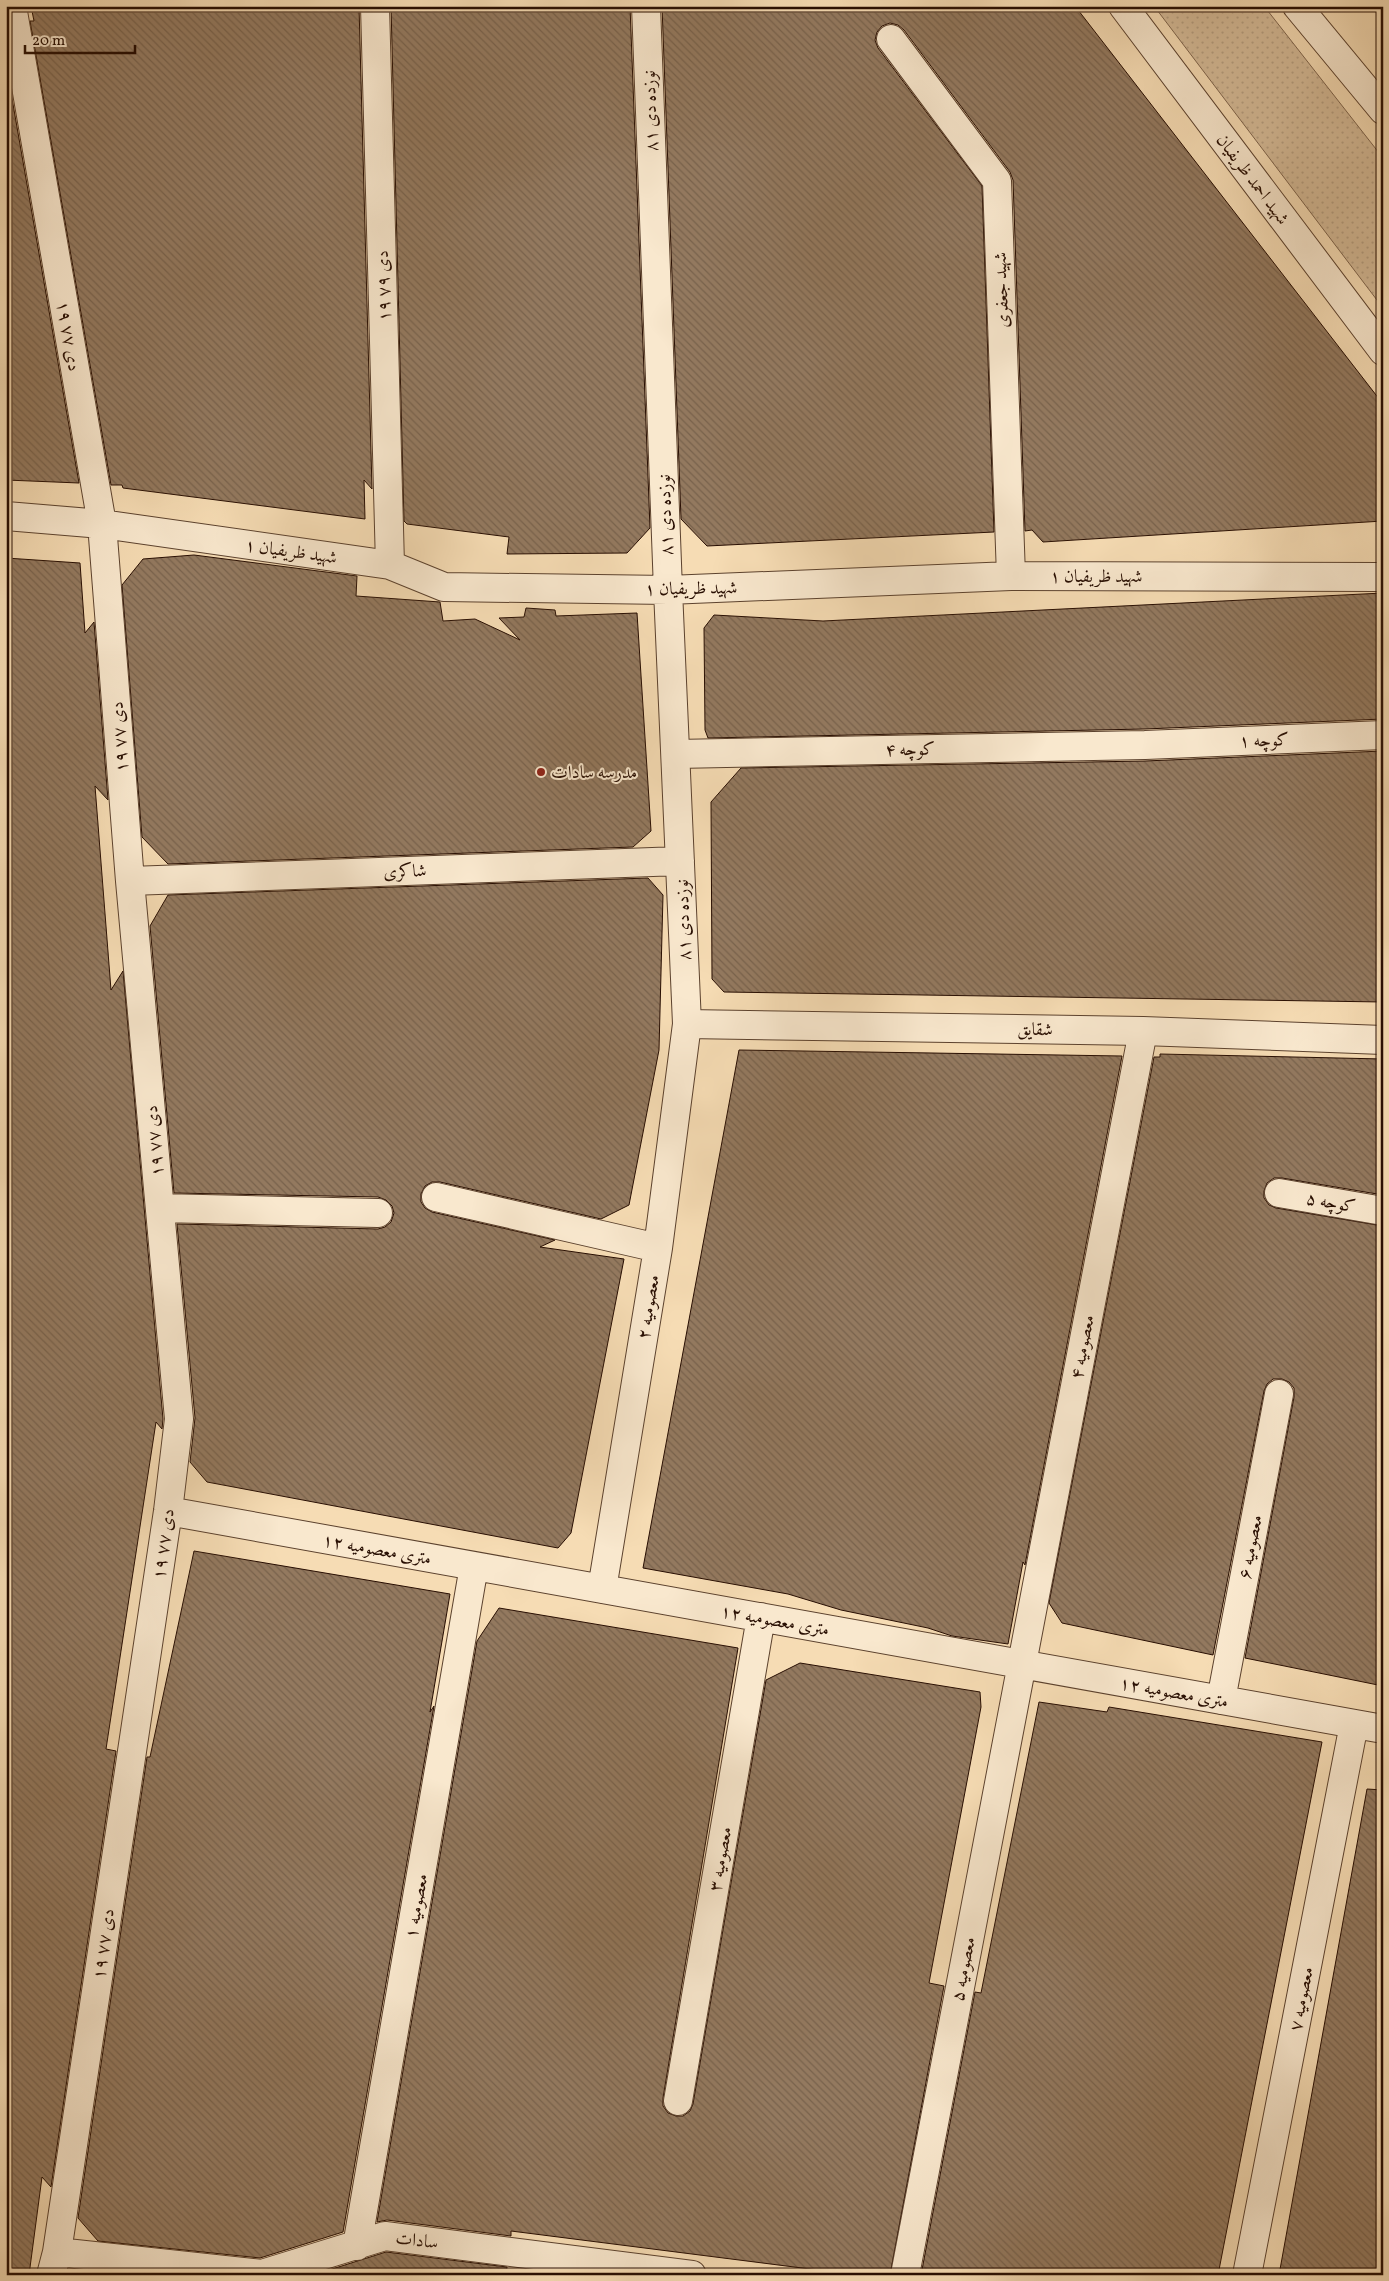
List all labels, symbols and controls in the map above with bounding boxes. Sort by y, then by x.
scale bar [25,22,135,54]
text: 20 m [32,31,65,52]
street label: نوزده دی ۸۱ [638,70,665,152]
street label: شهید احمد ظریفیان [1209,129,1294,230]
street label: ۱۹ دی ۷۹ [371,250,398,322]
street label: شهید جعفری [989,252,1016,328]
street label: ۱۹ دی ۷۷ [49,299,86,373]
street label: نوزده دی ۸۱ [653,474,680,556]
street label: شهید ظریفیان ۱ [243,534,338,571]
street label: شهید ظریفیان ۱ [1050,565,1142,590]
street label: شهید ظریفیان ۱ [644,576,738,603]
street label: ۱۹ دی ۷۷ [106,701,135,773]
street label: کوچه ۱ [1239,728,1289,755]
street label: کوچه ۴ [885,738,935,763]
place label: مدرسه سادات [551,761,637,786]
marker: مدرسه سادات [535,766,547,778]
street label: شاکری [383,859,427,886]
street label: نوزده دی ۸۱ [671,879,698,961]
street label: شقایق [1017,1018,1053,1043]
street label: ۱۹ دی ۷۷ [140,1104,171,1177]
street label: کوچه ۵ [1304,1187,1357,1220]
street label: معصومیه ۲ [632,1273,667,1341]
street label: معصومیه ۴ [1065,1313,1102,1382]
street label: ۱۹ دی ۷۷ [147,1507,182,1581]
street label: معصومیه ۶ [1233,1513,1270,1582]
street label: ۱۲ متری معصومیه [320,1529,433,1572]
street label: ۱۲ متری معصومیه [718,1600,831,1643]
street label: ۱۲ متری معصومیه [1117,1672,1230,1715]
street label: معصومیه ۳ [704,1825,739,1894]
street label: معصومیه ۱ [400,1872,435,1941]
street label: ۱۹ دی ۷۷ [87,1907,122,1981]
street label: معصومیه ۵ [946,1935,983,2004]
street label: معصومیه ۷ [1284,1965,1321,2034]
street label: سادات [394,2226,440,2257]

